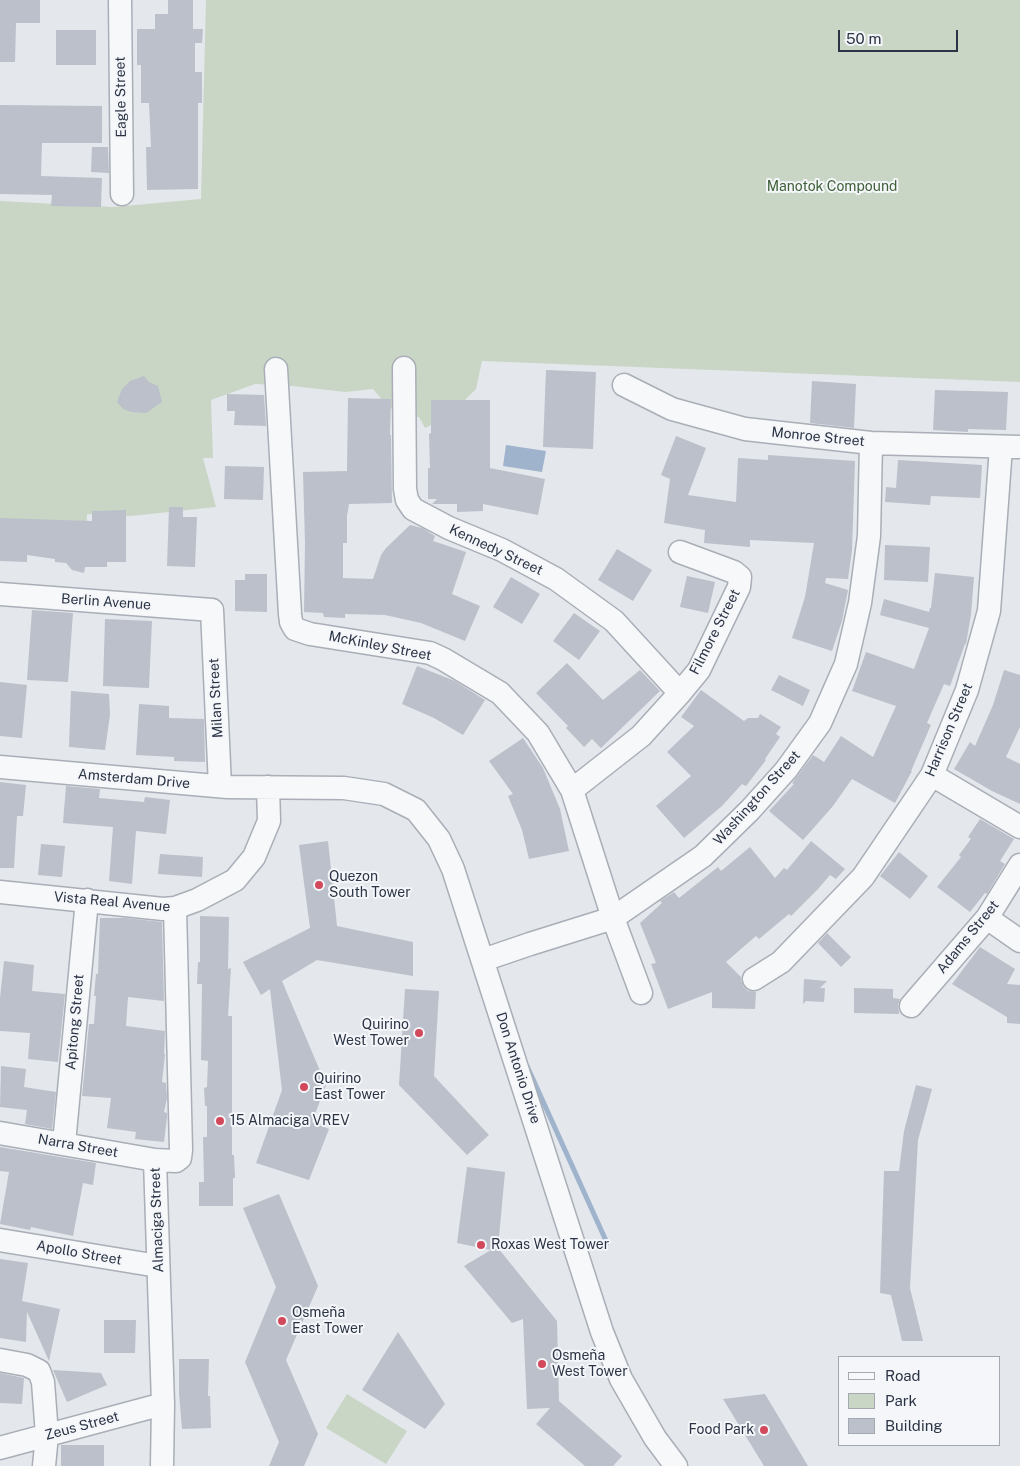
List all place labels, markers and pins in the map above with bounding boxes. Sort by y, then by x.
place label: Quezon South Tower [329,869,411,902]
marker: Quezon South Tower [313,879,325,891]
place label: Quirino West Tower [333,1017,409,1050]
marker: Quirino West Tower [413,1027,425,1039]
place label: Quirino East Tower [314,1071,385,1104]
marker: Quirino East Tower [298,1081,310,1093]
place label: 15 Almaciga VREV [230,1113,350,1129]
marker: 15 Almaciga VREV [214,1115,226,1127]
place label: Roxas West Tower [491,1237,609,1253]
marker: Roxas West Tower [475,1239,487,1251]
place label: Osmeña East Tower [292,1305,363,1338]
marker: Osmeña East Tower [276,1315,288,1327]
place label: Osmeña West Tower [552,1348,628,1380]
marker: Osmeña West Tower [536,1358,548,1370]
place label: Food Park [688,1422,754,1438]
marker: Food Park [758,1424,770,1436]

